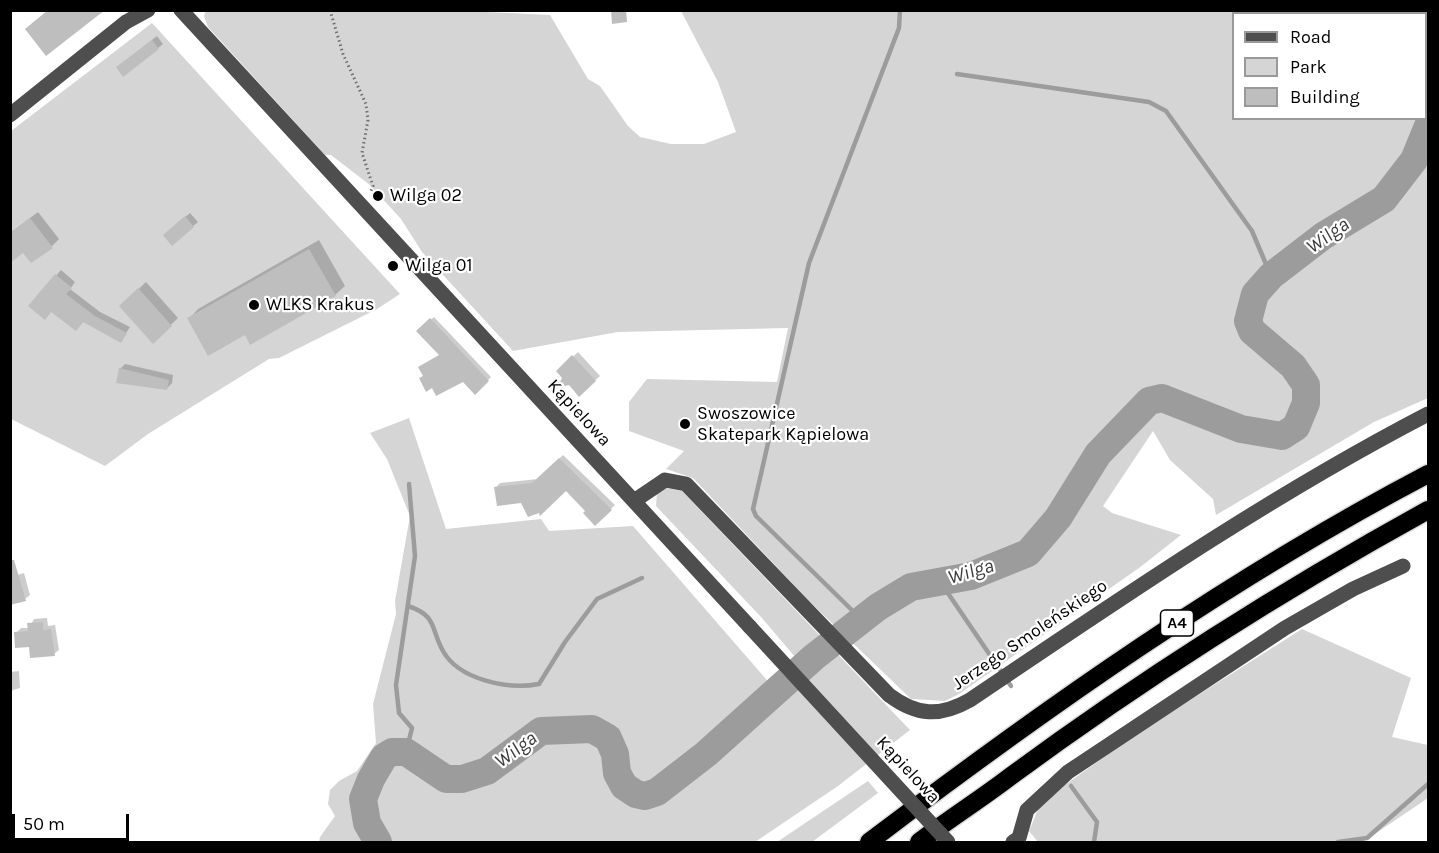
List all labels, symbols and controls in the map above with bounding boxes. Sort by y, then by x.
legend [1232,12,1427,120]
text: Road [1290,26,1331,48]
text: Park [1290,56,1327,78]
text: Building [1290,86,1360,108]
place label: Wilga 02 [390,185,462,207]
marker: Wilga 02 [371,189,385,203]
water label: Wilga [1302,213,1354,259]
place label: Wilga 01 [405,255,472,277]
marker: Wilga 01 [386,259,400,273]
place label: WLKS Krakus [266,294,374,316]
marker: WLKS Krakus [247,298,261,312]
street label: Kąpielowa [543,375,615,451]
place label: Swoszowice Skatepark Kąpielowa [697,403,869,446]
marker: Swoszowice Skatepark Kąpielowa [678,417,692,431]
water label: Wilga [945,554,997,590]
street label: Jerzego Smoleńskiego [949,575,1111,695]
road number: A4 [1160,610,1194,636]
water label: Wilga [490,727,542,773]
street label: Kąpielowa [872,732,944,808]
scale bar [15,802,132,840]
text: 50 m [23,813,65,835]

